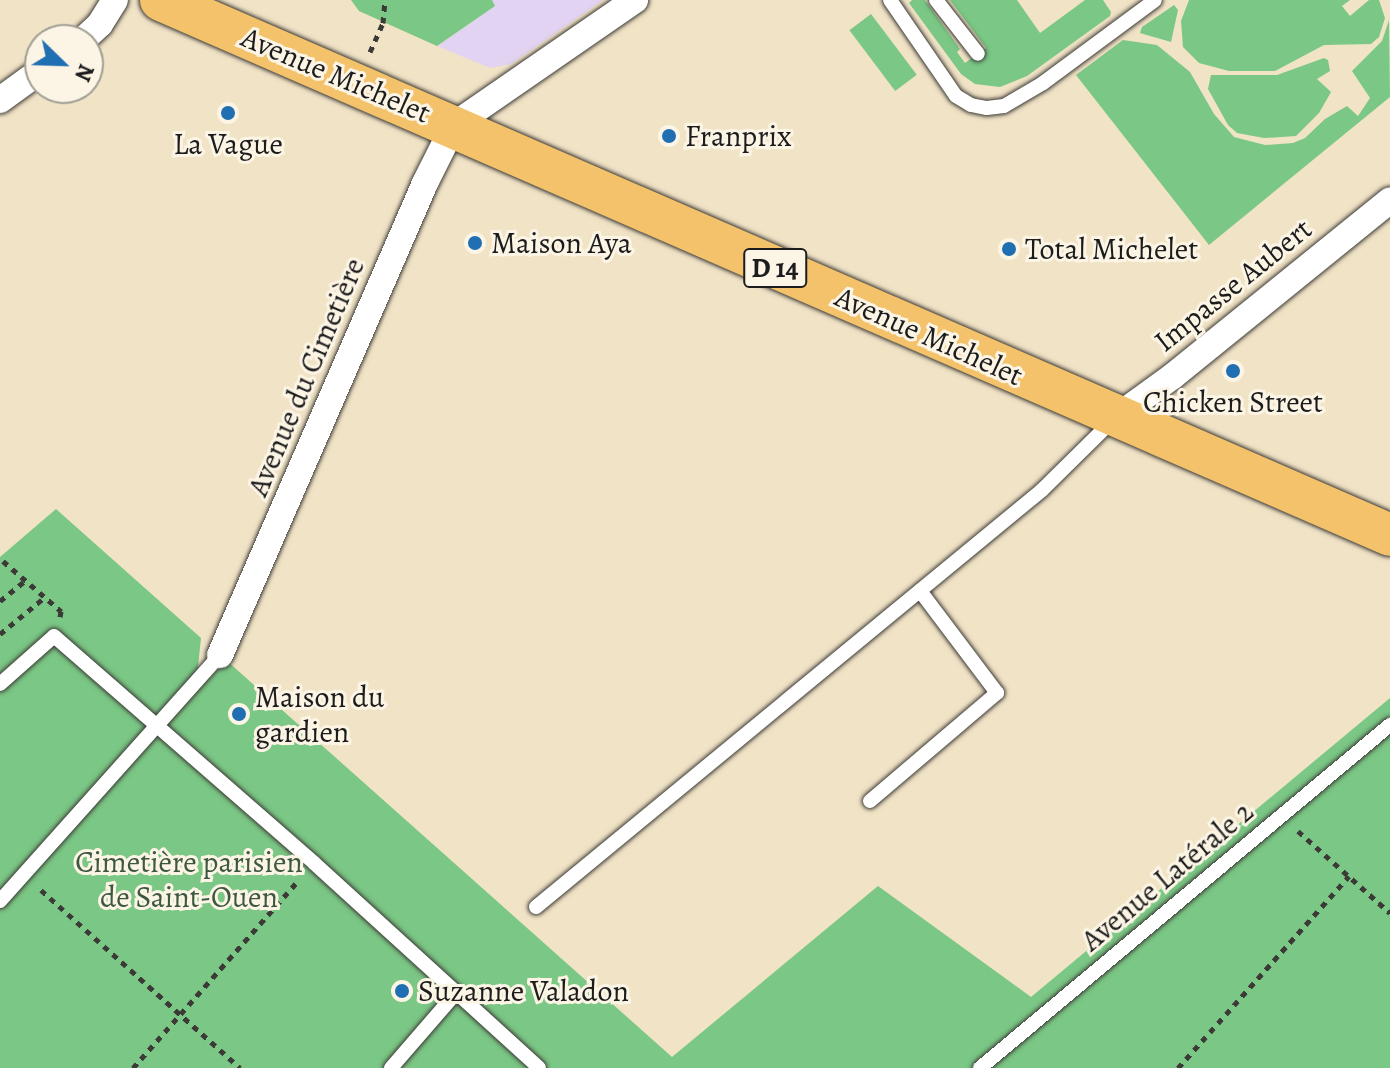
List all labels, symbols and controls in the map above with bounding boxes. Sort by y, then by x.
street label: Avenue Michelet [236,19,436,131]
north arrow [24,24,104,104]
text: N [67,59,101,86]
marker: La Vague [219,104,237,122]
place label: Franprix [685,118,791,154]
place label: La Vague [173,126,283,162]
marker: Franprix [660,127,678,145]
street label: Impasse Aubert [1147,211,1319,359]
place label: Maison Aya [491,225,632,261]
place label: Total Michelet [1025,231,1198,267]
marker: Maison Aya [466,234,484,252]
marker: Total Michelet [1000,240,1018,258]
road number: D 14 [743,244,807,292]
street label: Avenue du Cimetière [240,253,372,501]
street label: Avenue Michelet [830,279,1028,393]
marker: Chicken Street [1224,362,1242,380]
place label: Chicken Street [1143,384,1323,420]
place label: Maison du gardien [255,679,384,750]
marker: Maison du gardien [230,705,248,723]
street label: Avenue Latérale 2 [1073,793,1261,959]
park label: Cimetière parisien de Saint-Ouen [75,844,303,914]
place label: Suzanne Valadon [418,973,629,1009]
marker: Suzanne Valadon [393,982,411,1000]

